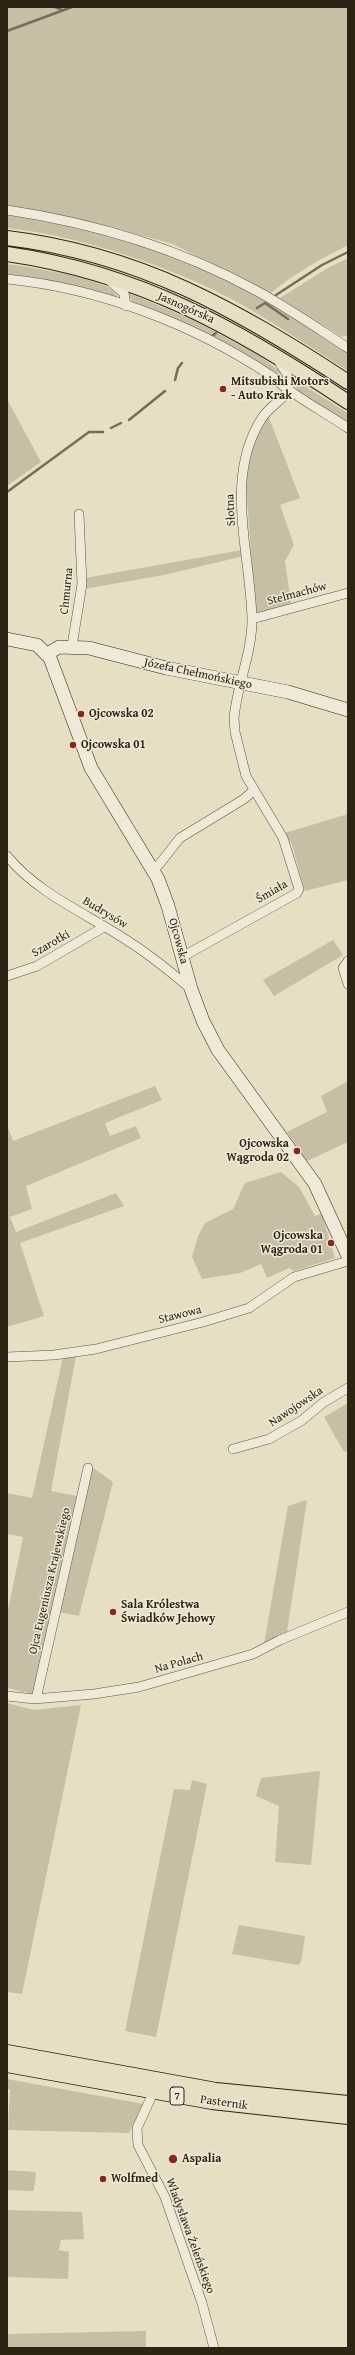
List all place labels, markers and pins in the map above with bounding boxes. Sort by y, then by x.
place label: Mitsubishi Motors - Auto Krak [231,375,329,403]
marker: Mitsubishi Motors - Auto Krak [218,384,228,394]
place label: Ojcowska 02 [89,707,154,721]
marker: Ojcowska 02 [76,709,86,719]
place label: Ojcowska 01 [81,738,146,752]
marker: Ojcowska 01 [68,740,78,750]
place label: Ojcowska Wągroda 02 [226,1137,289,1165]
marker: Ojcowska Wągroda 02 [292,1146,302,1156]
place label: Ojcowska Wągroda 01 [260,1229,323,1257]
marker: Ojcowska Wągroda 01 [326,1238,336,1248]
place label: Sala Królestwa Świadków Jehowy [121,1598,215,1626]
marker: Sala Królestwa Świadków Jehowy [108,1607,118,1617]
place label: Aspalia [182,2152,221,2166]
marker: Aspalia [167,2153,179,2165]
place label: Wolfmed [111,2172,158,2186]
marker: Wolfmed [98,2174,108,2184]

